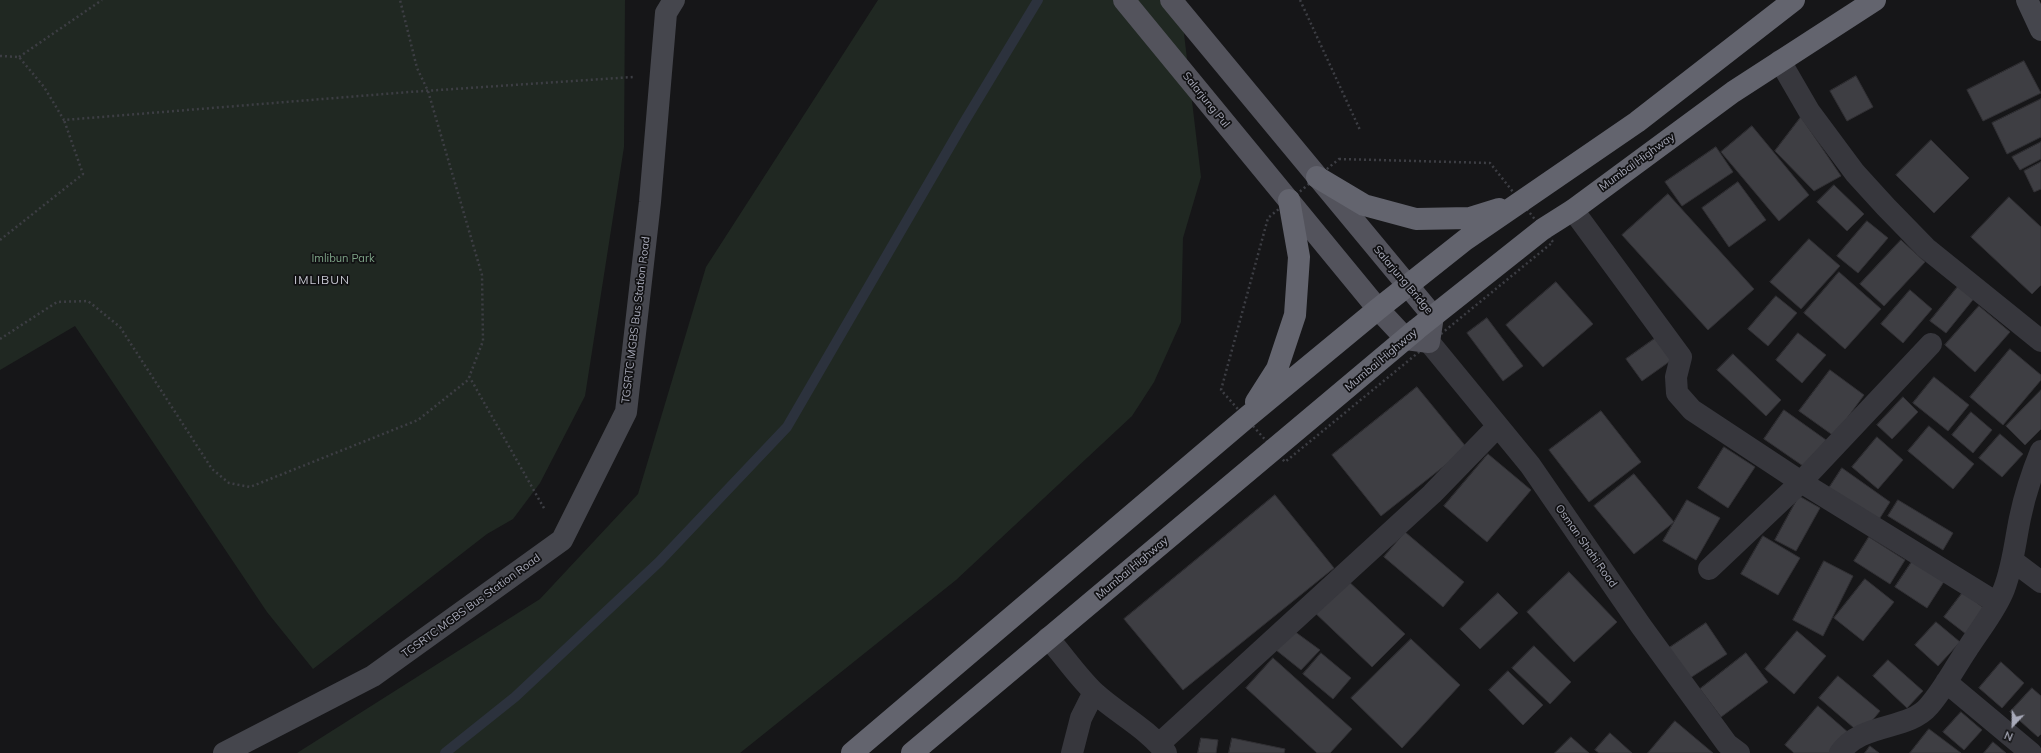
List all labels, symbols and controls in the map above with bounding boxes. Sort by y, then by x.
street label: Salarjung Pul [1180,70,1232,130]
street label: Mumbai Highway [1597,130,1677,194]
street label: TGSRTC MGBS Bus Station Road [619,236,653,404]
street label: Salarjung Bridge [1371,243,1435,317]
park label: Imlibun Park [311,252,375,266]
district label: IMLIBUN [294,273,350,287]
street label: Mumbai Highway [1342,326,1420,394]
street label: Osman Shahi Road [1552,502,1620,590]
street label: Mumbai Highway [1093,534,1171,602]
street label: TGSRTC MGBS Bus Station Road [399,551,543,661]
north arrow [1993,705,2033,745]
text: N [2002,728,2015,744]

